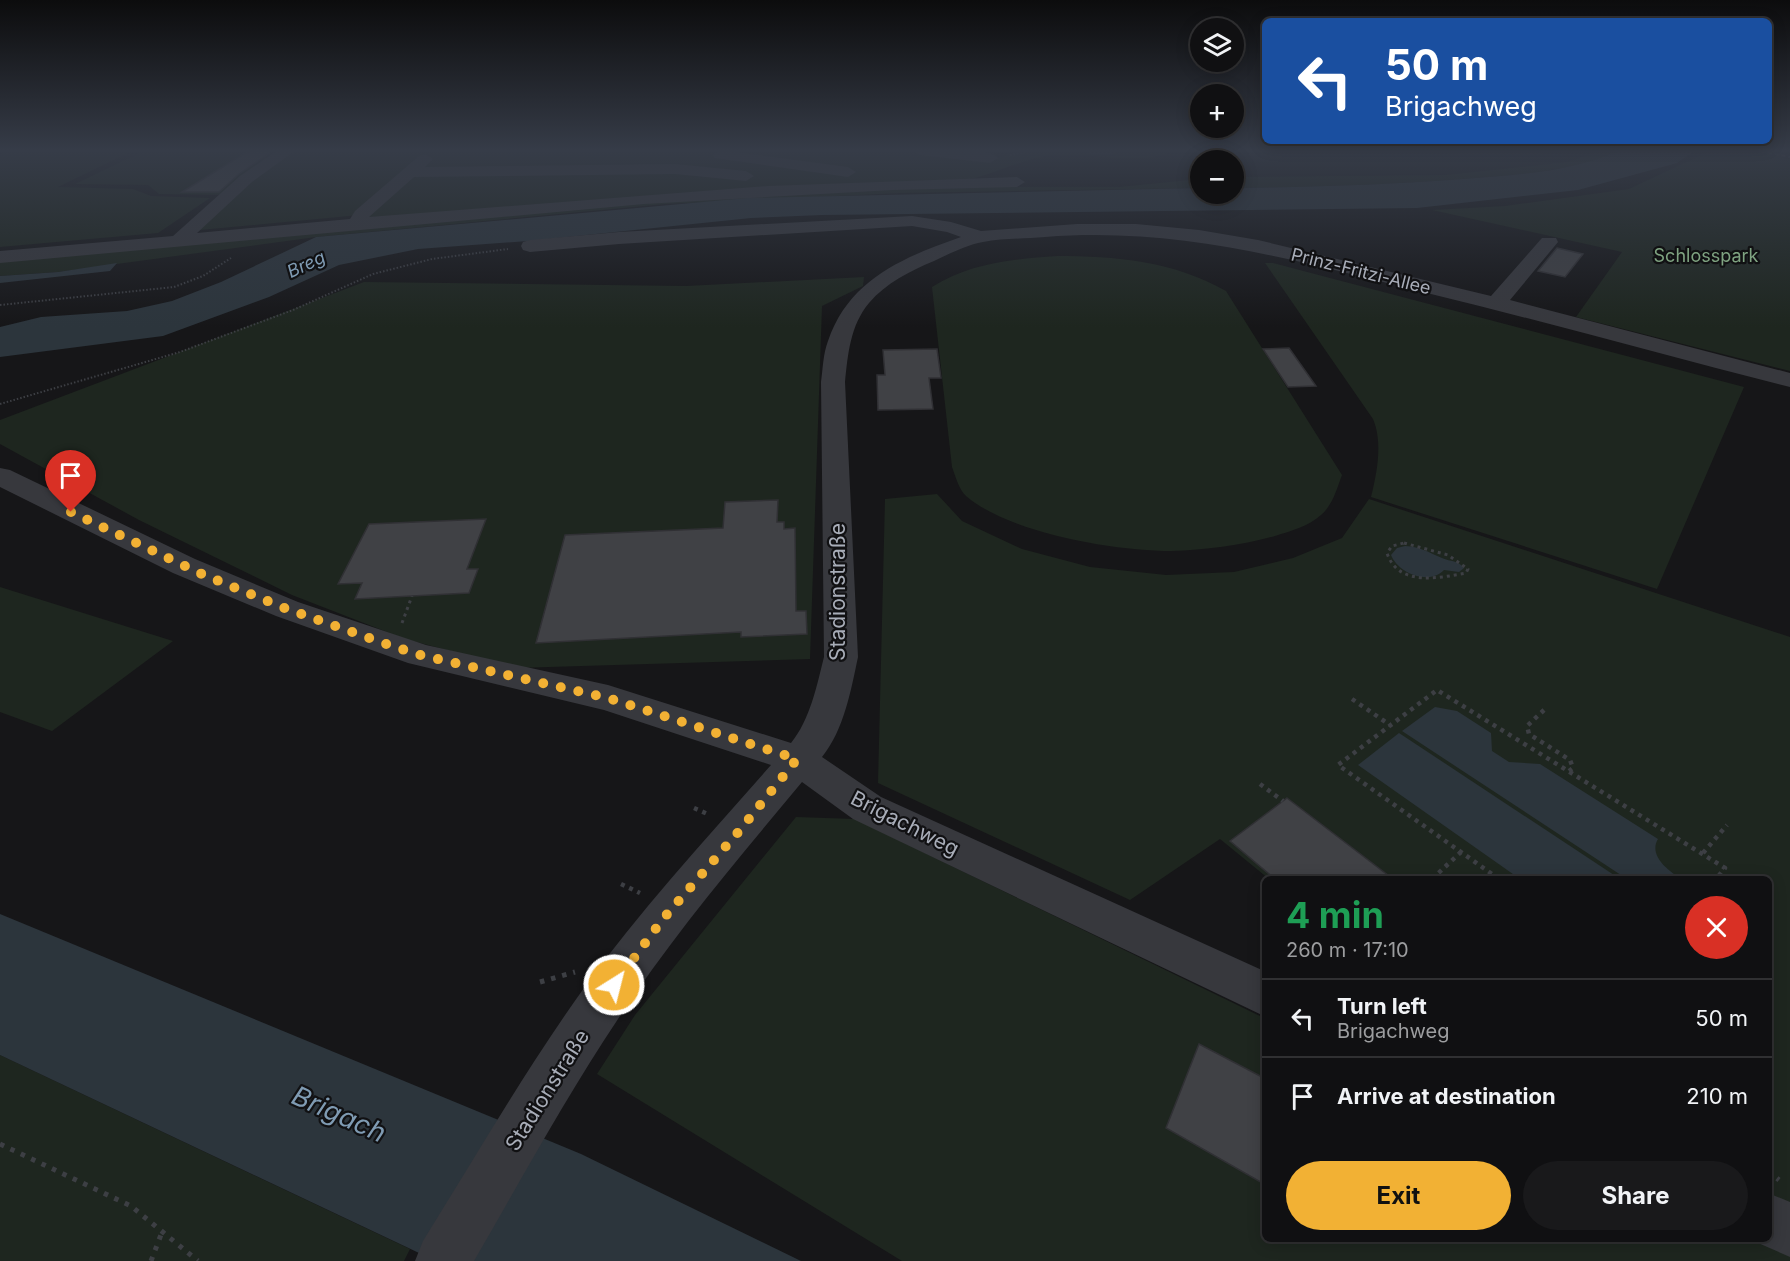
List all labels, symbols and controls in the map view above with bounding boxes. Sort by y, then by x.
map controls [1190,18,1244,204]
button: layers [1190,18,1244,72]
text: 50 m [1385,39,1488,90]
icon: left [1286,42,1364,120]
button: + [1190,84,1244,138]
text: Brigachweg [1385,90,1537,123]
button: − [1190,150,1244,204]
street label: Prinz-Fritzi-Allee [1289,243,1433,299]
park label: Schlosspark [1654,245,1759,266]
water label: Breg [284,246,328,282]
pin [45,450,96,512]
icon: arrive [54,459,87,492]
street label: Stadionstraße [825,523,850,661]
street label: Brigachweg [847,785,963,861]
text: 4 min [1286,893,1384,937]
button: close [1685,896,1748,959]
text: 260 m · 17:10 [1286,938,1409,962]
position arrow [582,953,646,1017]
text: Turn left [1337,993,1427,1019]
icon: left [1286,1002,1319,1035]
text: 50 m [1695,1005,1748,1031]
text: Brigachweg [1337,1019,1449,1043]
street label: Stadionstraße [500,1025,594,1155]
water label: Brigach [287,1079,391,1149]
icon: arrive [1286,1080,1319,1113]
text: Arrive at destination [1337,1083,1556,1109]
text: 210 m [1686,1083,1748,1109]
button: Exit [1286,1161,1511,1230]
button: Share [1523,1161,1748,1230]

